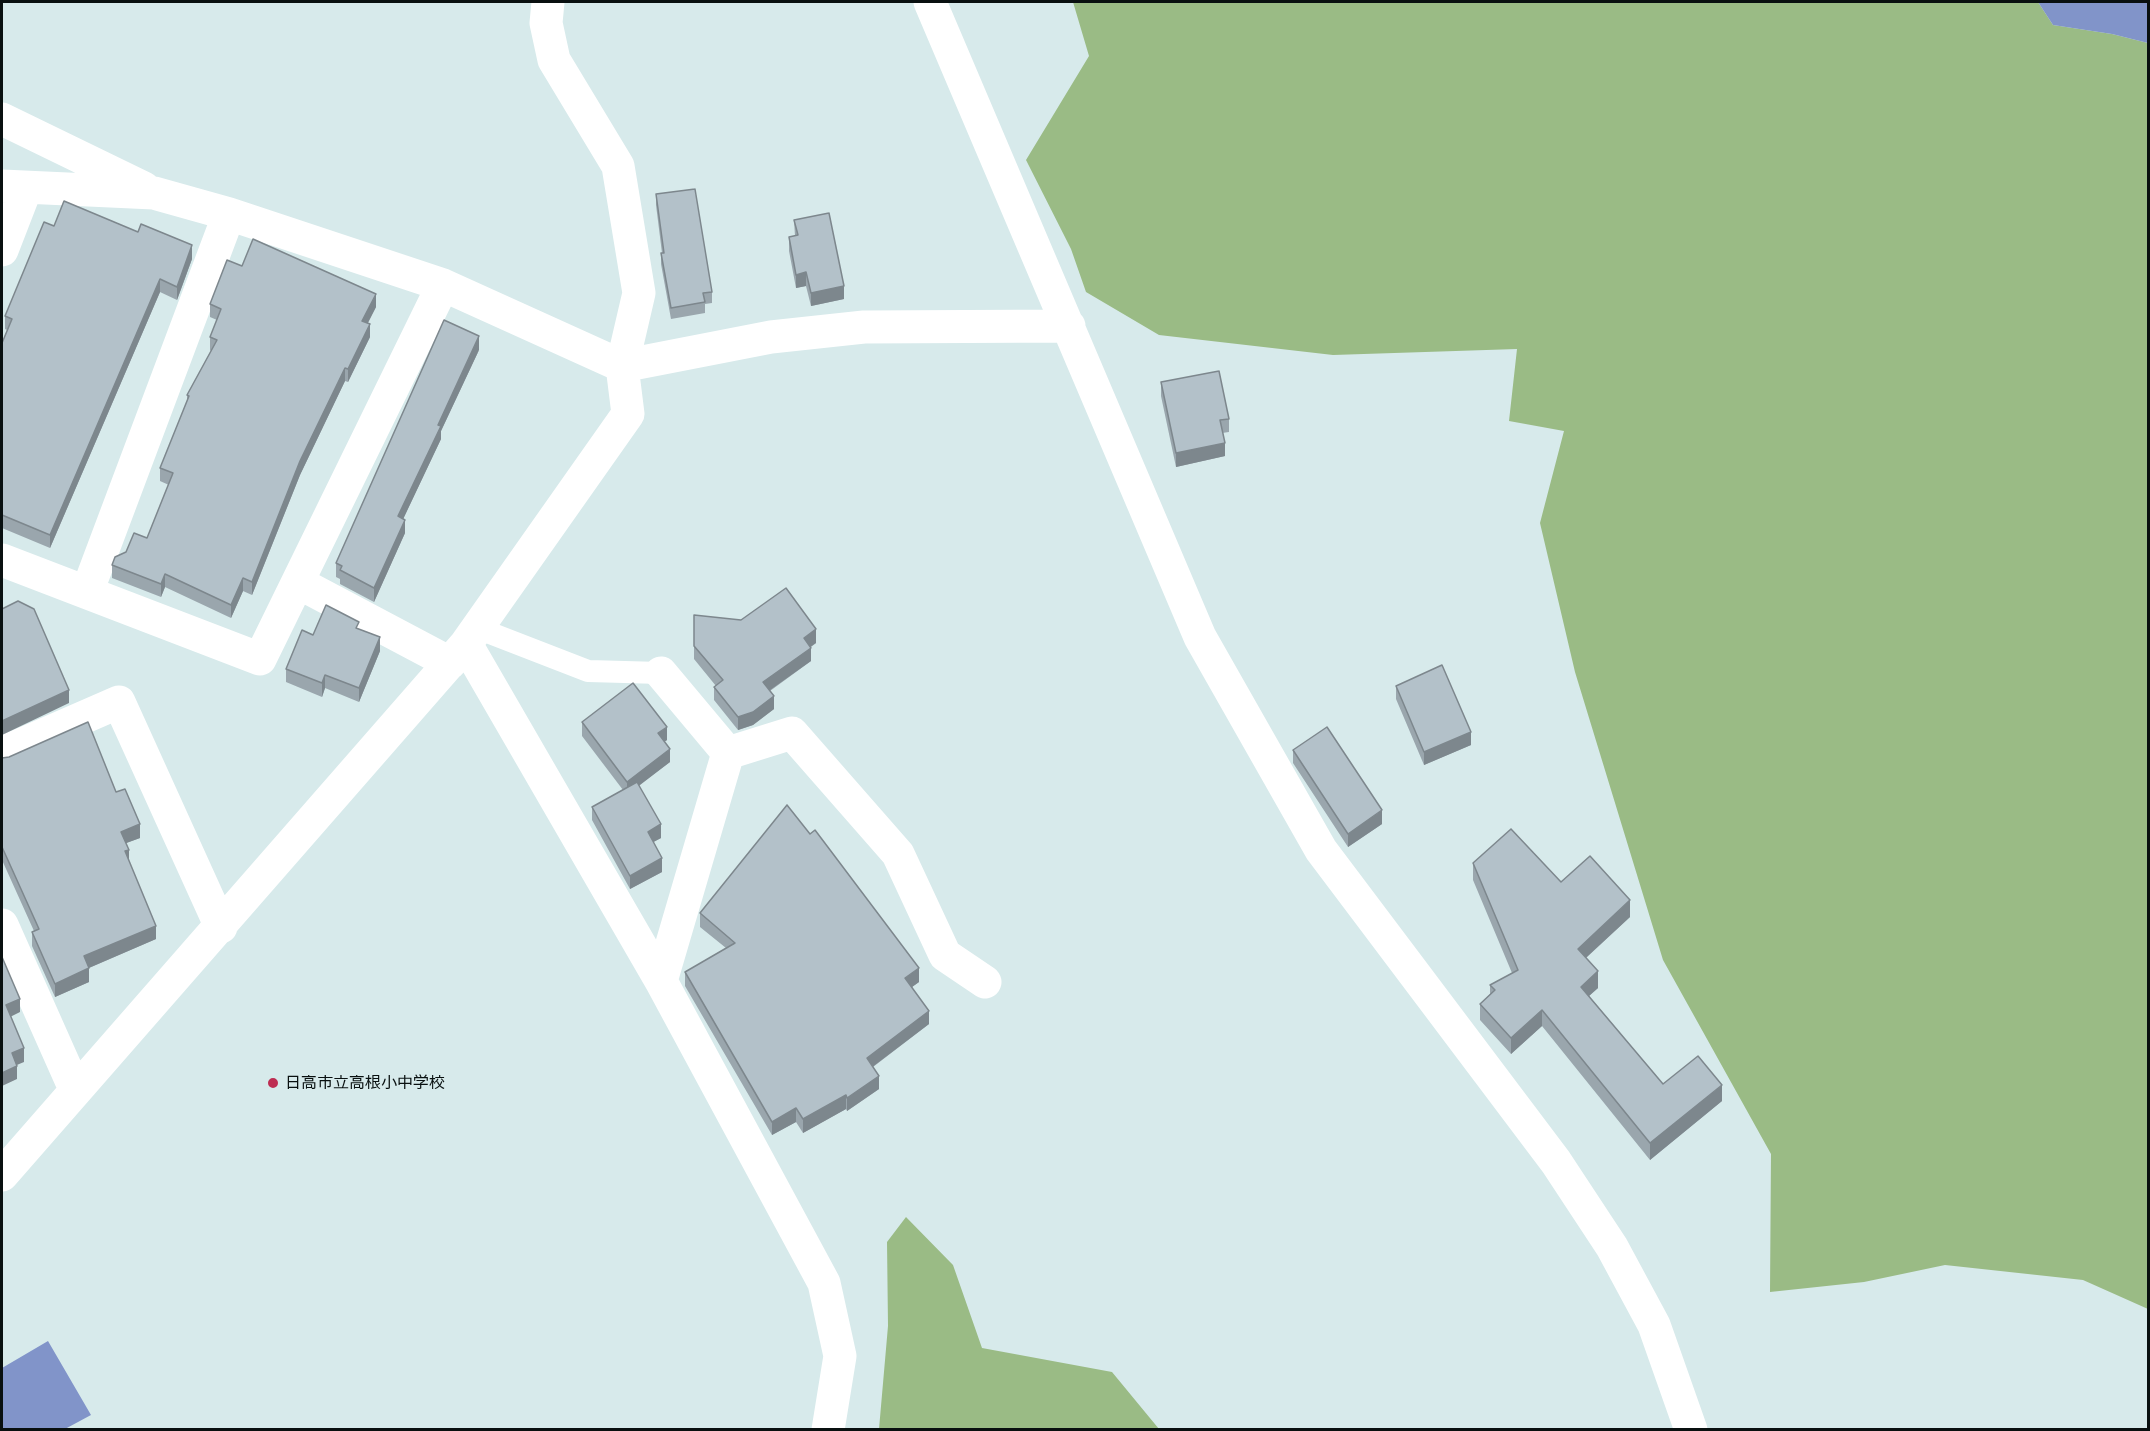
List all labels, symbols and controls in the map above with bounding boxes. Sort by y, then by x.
place label: 日高市立高根小中学校 [285,1073,445,1093]
marker: 日高市立高根小中学校 [266,1076,280,1090]

